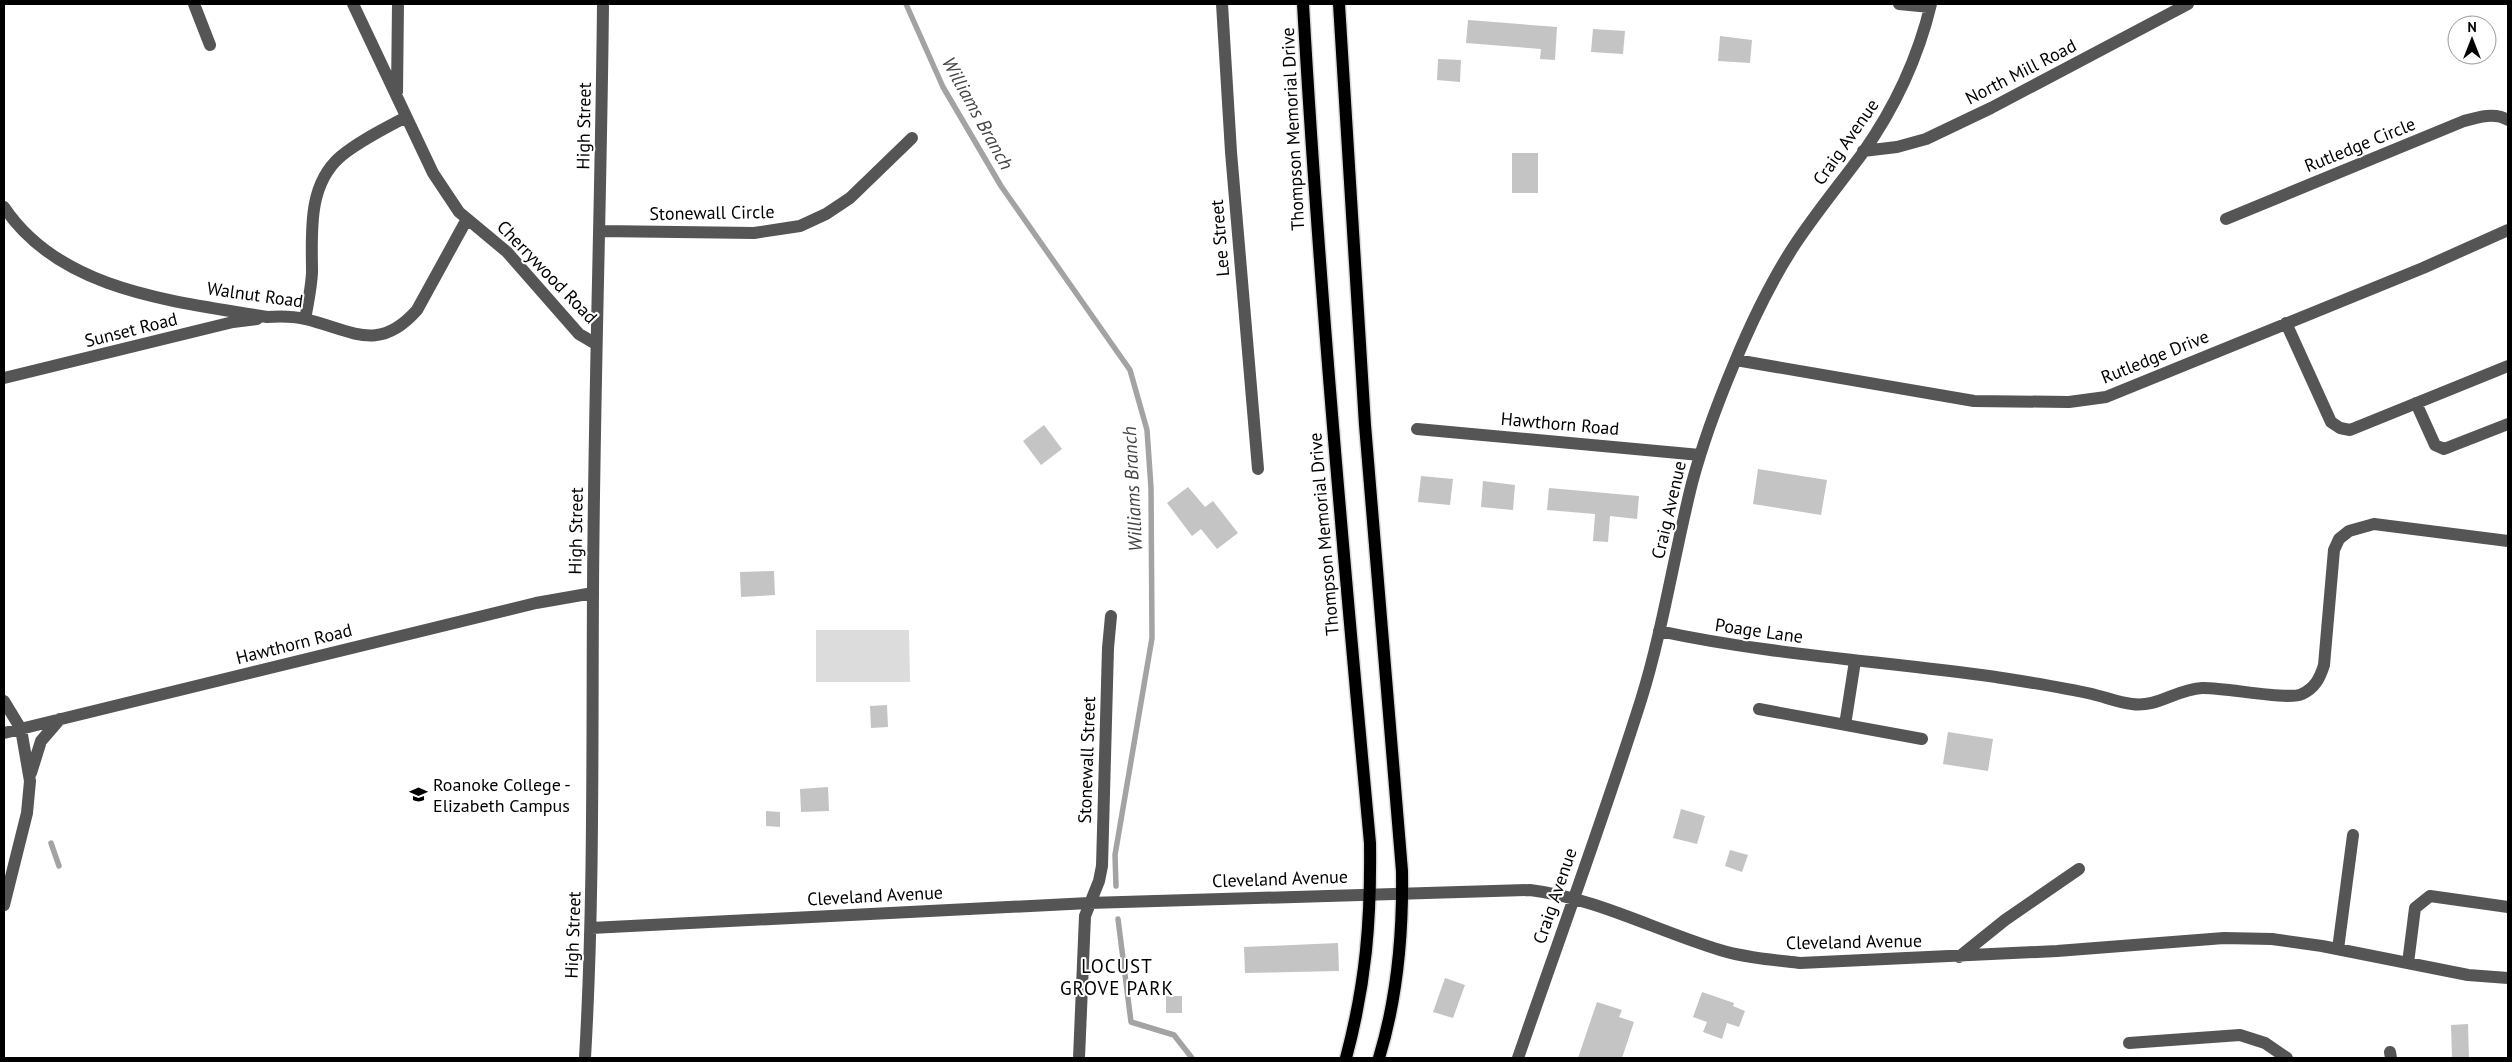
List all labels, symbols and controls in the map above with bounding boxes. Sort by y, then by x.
north arrow [2447,15,2497,65]
text: N [2467,18,2477,36]
street label: Thompson Memorial Drive [1276,27,1309,231]
street label: North Mill Road [1961,34,2080,109]
water label: Williams Branch [937,52,1019,174]
street label: High Street [571,82,596,170]
street label: Craig Avenue [1808,94,1884,189]
street label: Rutledge Circle [2301,112,2419,177]
street label: Lee Street [1205,199,1234,277]
street label: Stonewall Circle [649,200,775,225]
street label: Cherrywood Road [492,215,602,328]
street label: Walnut Road [205,276,305,313]
street label: Sunset Road [82,307,180,352]
street label: Rutledge Drive [2097,324,2212,389]
street label: Hawthorn Road [1500,407,1620,440]
water label: Williams Branch [1117,426,1147,552]
street label: Thompson Memorial Drive [1303,432,1344,636]
street label: Craig Avenue [1646,459,1691,561]
street label: High Street [563,487,588,575]
street label: Poage Lane [1714,613,1804,648]
street label: Hawthorn Road [233,618,354,669]
street label: Stonewall Street [1073,696,1100,824]
place label: Roanoke College - Elizabeth Campus [433,773,571,817]
school or university icon: Roanoke College - Elizabeth Campus [409,785,429,805]
street label: Craig Avenue [1527,845,1582,947]
street label: Cleveland Avenue [1212,865,1348,892]
street label: Cleveland Avenue [806,880,944,911]
street label: High Street [559,891,586,979]
street label: Cleveland Avenue [1786,929,1922,954]
district label: LOCUST GROVE PARK [1060,954,1174,1000]

